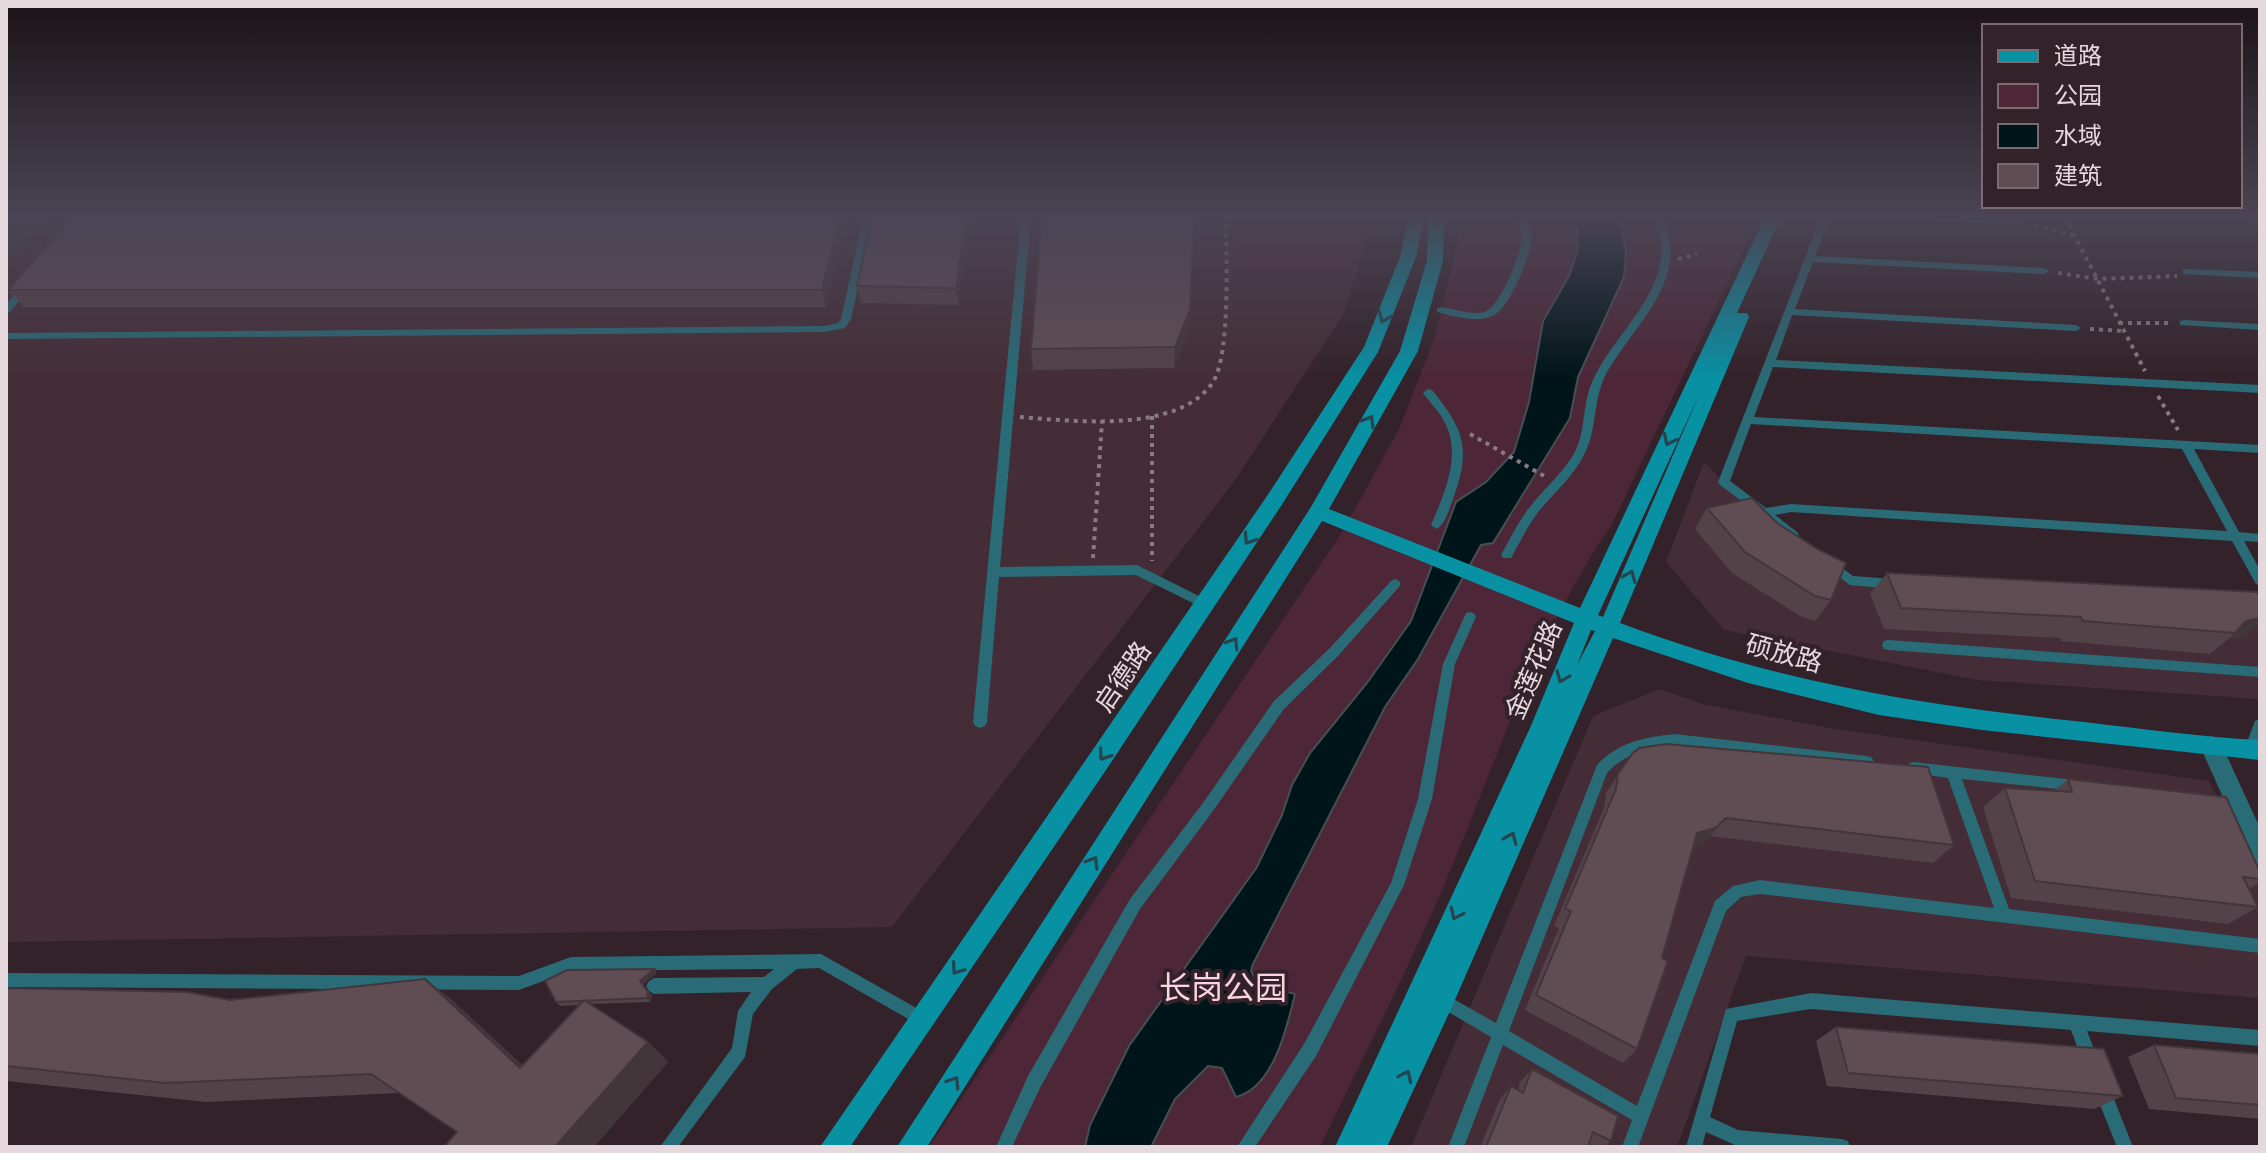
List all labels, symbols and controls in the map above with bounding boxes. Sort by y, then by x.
legend [1982,24,2242,208]
text: 道路 [2054,42,2102,70]
text: 公园 [2054,82,2102,110]
text: 水域 [2054,122,2102,150]
text: 建筑 [2054,162,2102,190]
one-way arrow [1377,309,1394,323]
one-way arrow [1359,416,1375,430]
one-way arrow [1663,432,1679,446]
one-way arrow [1244,530,1259,544]
one-way arrow [1620,570,1636,584]
street label: 金莲花路 [1499,616,1569,724]
street label: 硕放路 [1742,629,1826,679]
street label: 启德路 [1088,636,1158,718]
one-way arrow [1223,637,1238,652]
one-way arrow [1555,669,1571,683]
one-way arrow [1099,746,1114,760]
one-way arrow [1501,832,1517,846]
one-way arrow [1084,856,1099,871]
one-way arrow [1449,906,1465,920]
one-way arrow [952,960,967,974]
park label: 长岗公园 [1159,970,1287,1007]
one-way arrow [1396,1070,1412,1085]
one-way arrow [944,1076,959,1090]

